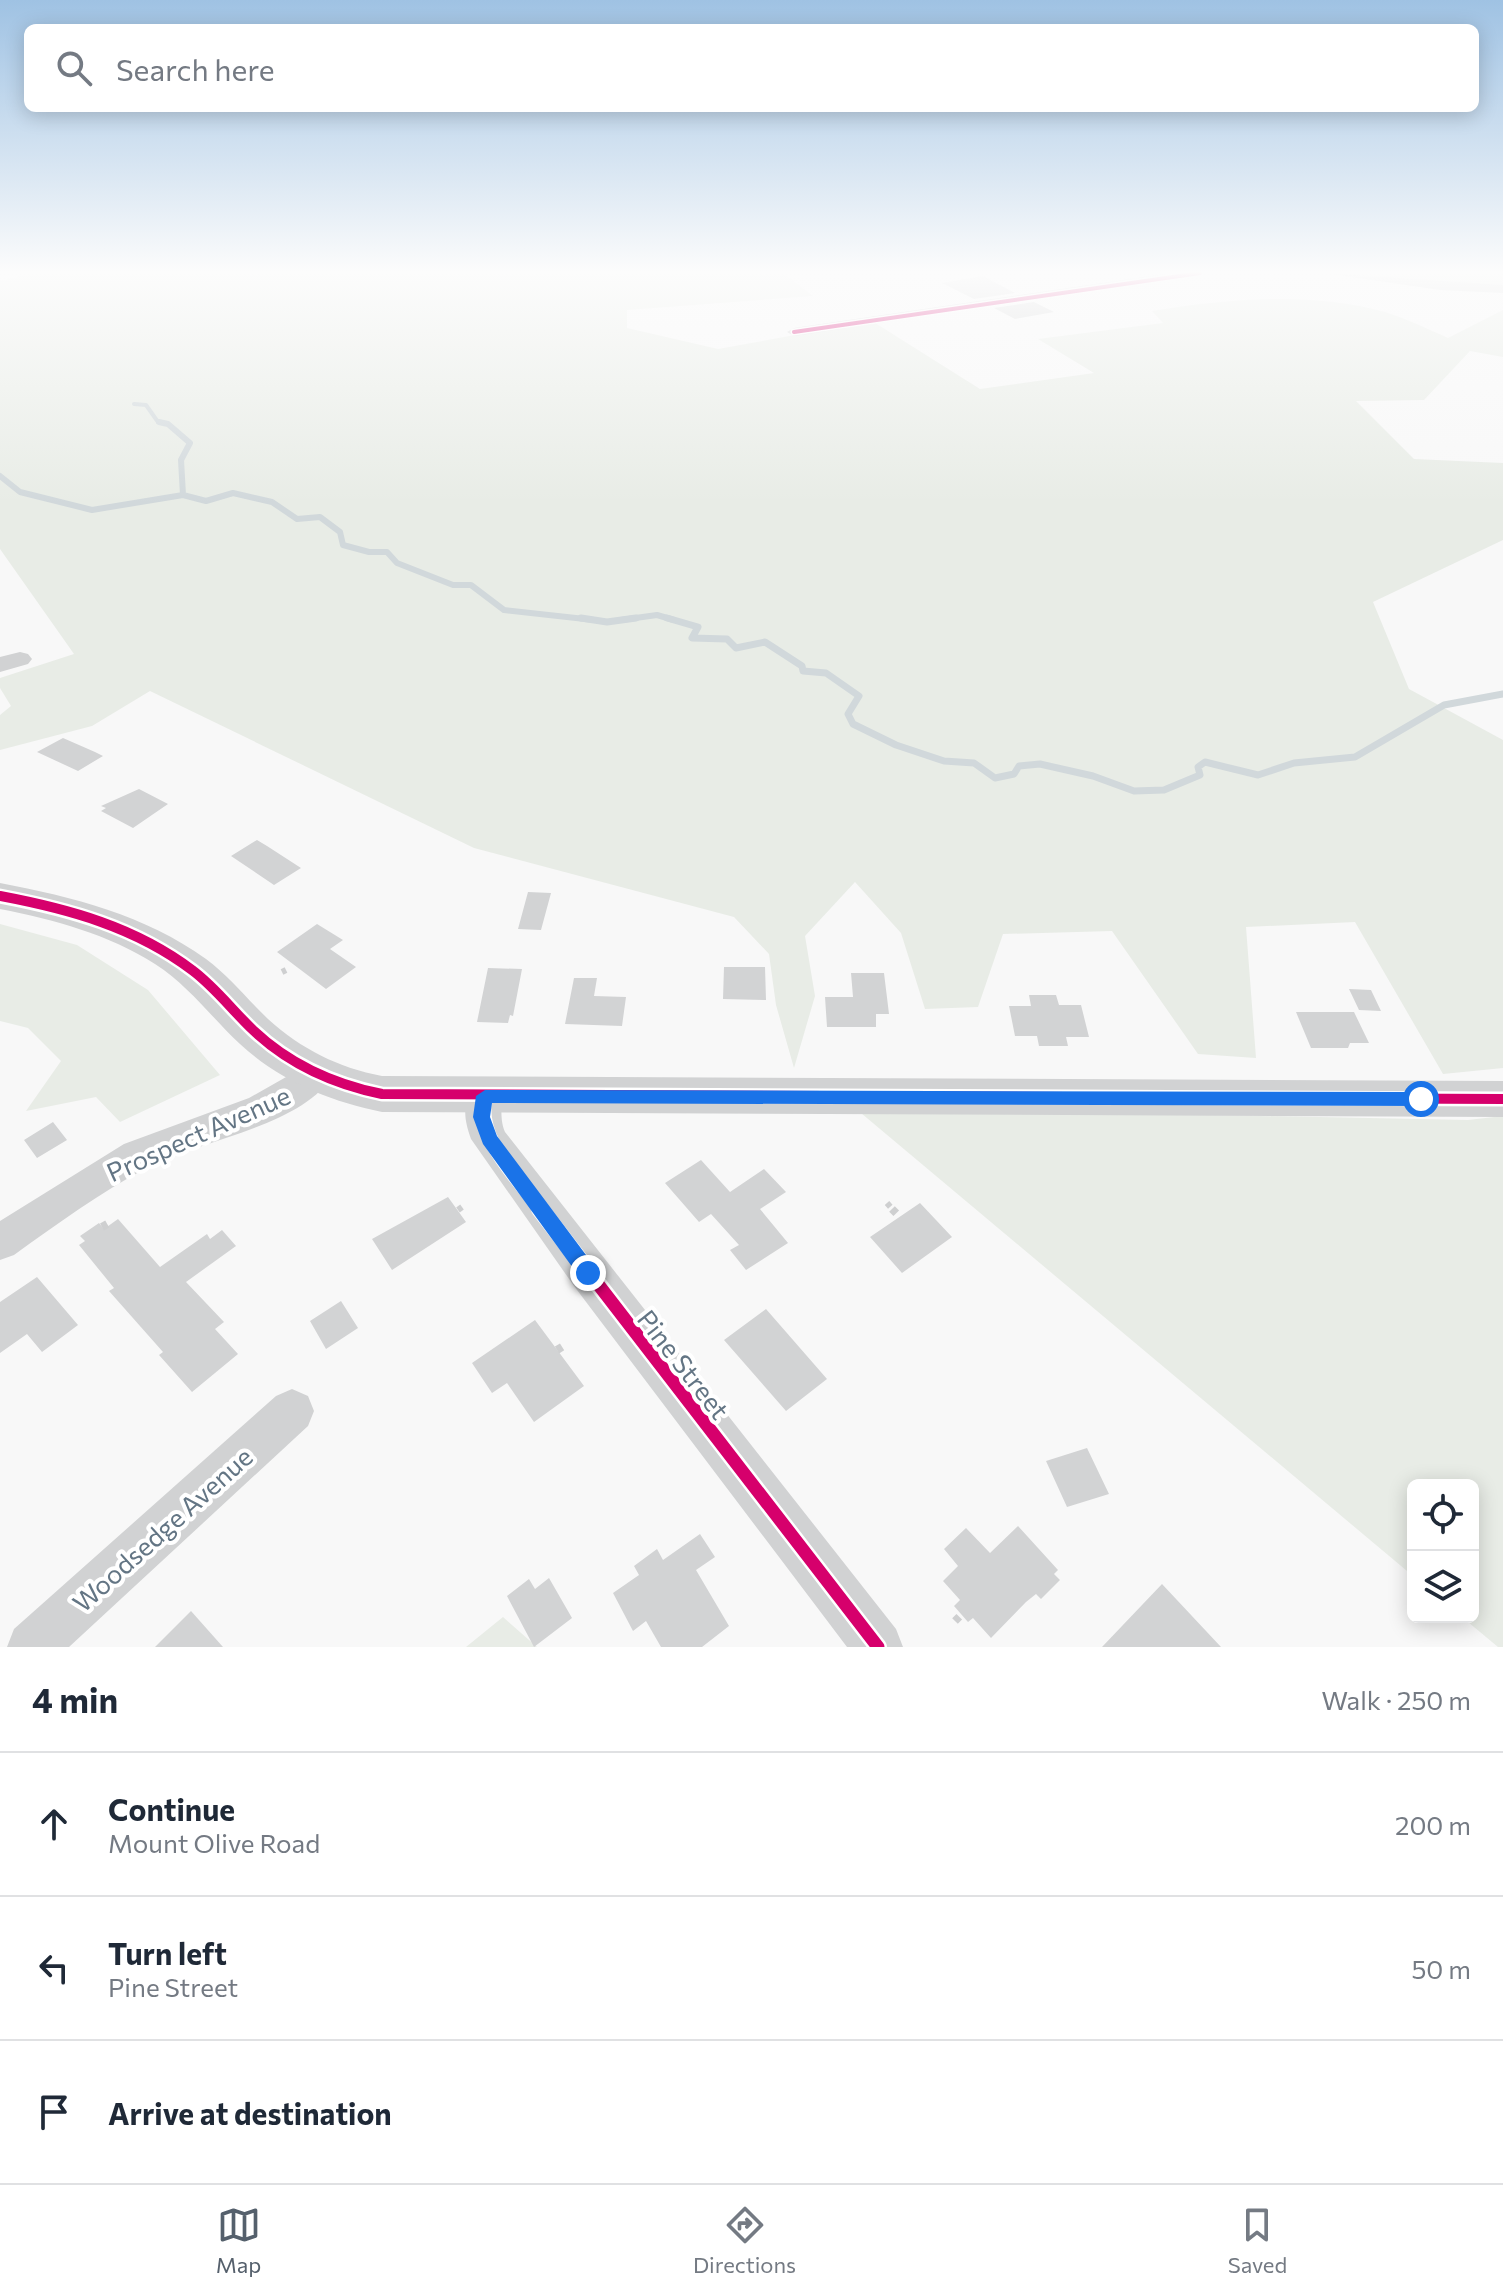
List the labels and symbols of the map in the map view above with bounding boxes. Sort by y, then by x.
street label: Prospect Avenue [101,1079,295,1187]
route start [1403,1081,1439,1117]
route end [570,1255,606,1291]
street label: Pine Street [632,1303,736,1425]
street label: Woodsedge Avenue [66,1440,258,1618]

